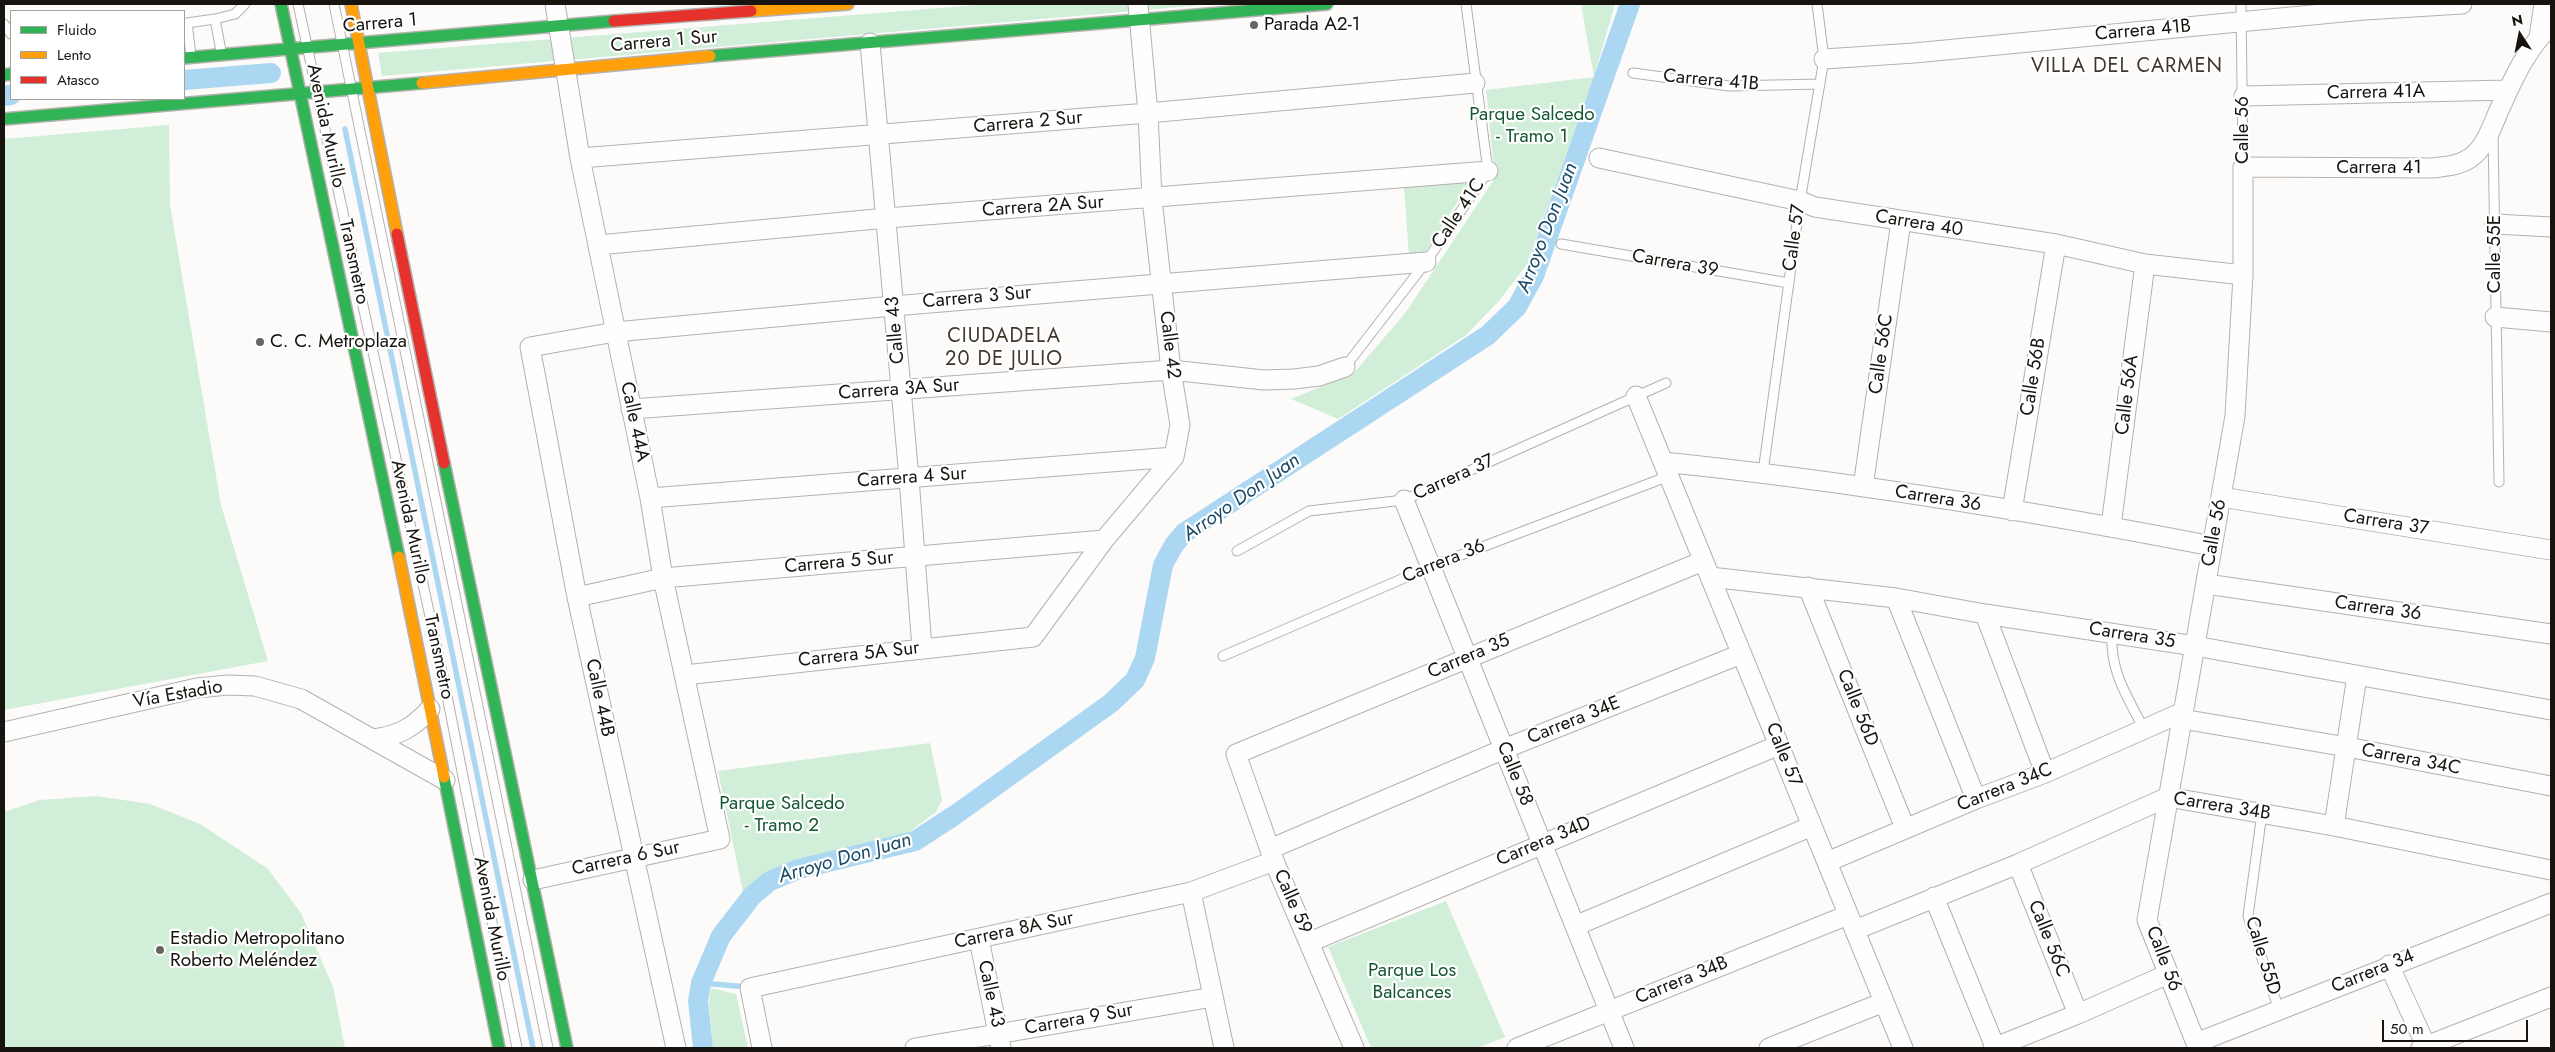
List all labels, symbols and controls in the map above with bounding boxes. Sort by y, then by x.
street label: Carrera 1 [342,9,418,39]
text: N [2510,9,2525,31]
legend [10,10,185,100]
north arrow [2495,10,2545,60]
place label: Parada A2-1 [1264,14,1360,36]
street label: Carrera 41B [2094,15,2192,47]
text: Fluido [57,19,96,41]
marker: Parada A2-1 [1248,19,1260,31]
street label: Carrera 1 Sur [610,26,718,58]
text: Lento [57,44,91,66]
district label: VILLA DEL CARMEN [2029,55,2225,79]
street label: Avenida Murillo [301,62,349,190]
street label: Carrera 41B [1662,65,1760,97]
text: Atasco [57,69,99,91]
street label: Carrera 41A [2327,81,2425,105]
street label: Calle 56 [2232,96,2254,164]
park label: Parque Salcedo - Tramo 1 [1469,104,1595,148]
street label: Carrera 2 Sur [972,107,1084,139]
street label: Carrera 41 [2336,157,2422,179]
water label: Arroyo Don Juan [1512,160,1584,296]
street label: Calle 41C [1427,175,1491,253]
street label: Carrera 2A Sur [981,191,1105,223]
street label: Calle 57 [1779,203,1811,273]
street label: Carrera 40 [1874,206,1964,242]
street label: Calle 55E [2484,215,2506,293]
street label: Transmetro [333,217,373,307]
street label: Carrera 39 [1630,245,1720,283]
street label: Carrera 3 Sur [922,282,1032,314]
street label: Calle 43 [882,295,910,365]
street label: Calle 42 [1154,310,1184,380]
street label: Calle 56C [1865,312,1899,396]
district label: CIUDADELA 20 DE JULIO [944,325,1064,372]
place label: C. C. Metroplaza [270,331,407,353]
marker: C. C. Metroplaza [254,336,266,348]
street label: Calle 56B [2017,336,2051,418]
street label: Calle 56A [2112,354,2144,436]
street label: Carrera 3A Sur [838,374,960,406]
street label: Calle 44A [614,380,654,464]
water label: Arroyo Don Juan [1179,449,1305,547]
street label: Carrera 37 [1410,450,1498,506]
street label: Avenida Murillo [385,458,433,586]
street label: Carrera 4 Sur [856,463,968,493]
street label: Carrera 36 [1893,481,1983,517]
street label: Calle 56 [2198,498,2232,568]
street label: Carrera 37 [2342,505,2430,541]
street label: Carrera 36 [1399,535,1489,589]
street label: Carrera 5 Sur [784,547,894,579]
street label: Carrera 36 [2333,592,2423,626]
street label: Transmetro [418,612,458,702]
street label: Carrera 35 [2087,618,2177,654]
street label: Carrera 35 [1424,629,1514,685]
street label: Carrera 5A Sur [797,637,921,673]
street label: Calle 44B [580,657,618,739]
street label: Calle 56D [1831,666,1883,750]
street label: Vía Estadio [132,676,224,714]
street label: Carrera 34E [1524,692,1624,750]
street label: Calle 57 [1760,720,1806,790]
street label: Calle 58 [1491,738,1537,810]
street label: Carrera 34C [2359,739,2463,781]
street label: Carrera 34C [1954,759,2056,817]
street label: Carrera 34B [2172,788,2272,826]
park label: Parque Salcedo - Tramo 2 [719,793,845,837]
street label: Carrera 34D [1493,812,1595,872]
water label: Arroyo Don Juan [776,829,914,889]
street label: Carrera 6 Sur [570,836,682,882]
street label: Avenida Murillo [468,855,514,983]
street label: Calle 59 [1268,866,1316,938]
street label: Calle 56C [2022,897,2074,981]
street label: Carrera 8A Sur [952,907,1076,955]
street label: Calle 55D [2239,914,2285,998]
street label: Calle 56 [2140,923,2186,995]
place label: Estadio Metropolitano Roberto Meléndez [170,928,345,972]
marker: Estadio Metropolitano Roberto Meléndez [154,944,166,956]
street label: Carrera 34 [2328,945,2418,999]
street label: Carrera 34B [1632,952,1732,1010]
street label: Calle 43 [972,958,1008,1030]
park label: Parque Los Balcances [1368,960,1456,1004]
street label: Carrera 9 Sur [1023,999,1135,1041]
scale bar [2385,1010,2531,1042]
text: 50 m [2390,1018,2424,1040]

